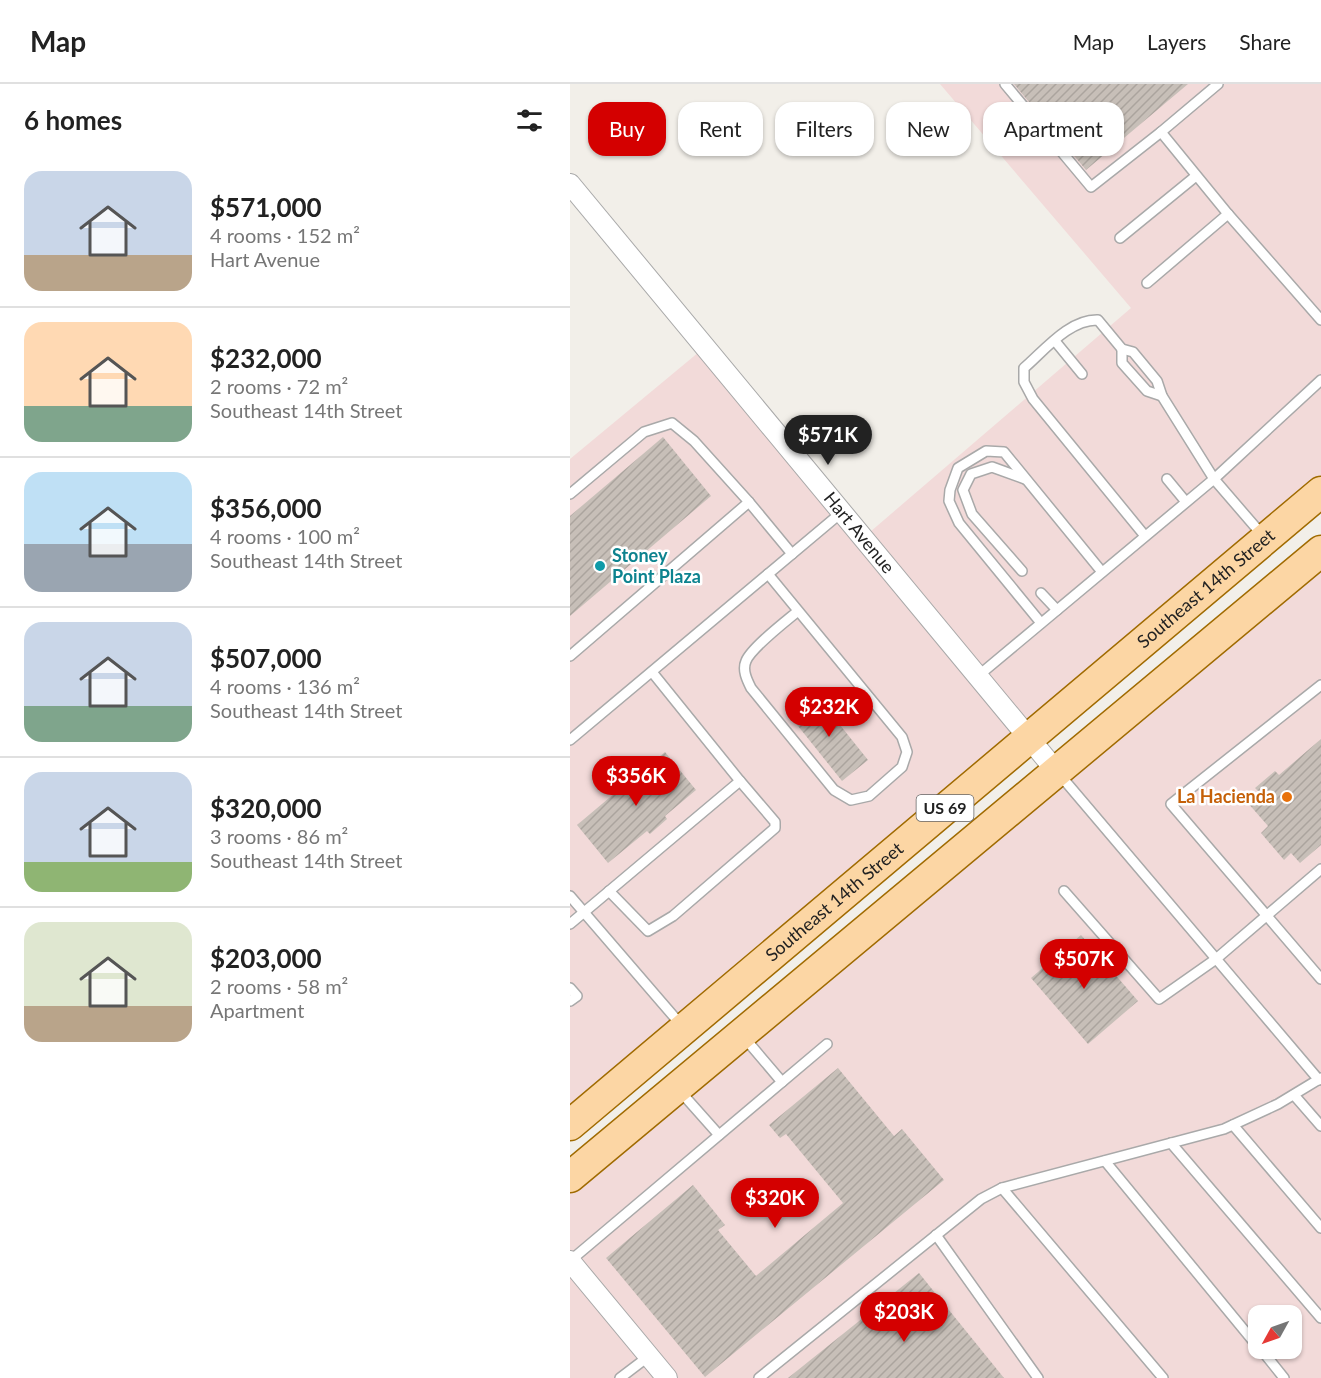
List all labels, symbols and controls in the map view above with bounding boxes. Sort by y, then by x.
text: Map [30,24,86,58]
text: Map [1073,29,1114,54]
text: Layers [1147,29,1206,54]
text: Share [1239,29,1291,54]
chip: Buy [588,102,666,156]
chip: Rent [678,102,763,156]
chip: Filters [775,102,874,156]
chip: New [886,102,971,156]
chip: Apartment [983,102,1124,156]
text: 6 homes [24,104,122,136]
icon: filters [513,104,546,137]
text: $571,000 [210,191,322,223]
icon: home [72,195,144,267]
text: 4 rooms · 152 m² [210,223,360,247]
text: Hart Avenue [210,247,320,271]
text: $232,000 [210,342,322,374]
icon: home [72,346,144,418]
text: 2 rooms · 72 m² [210,374,348,398]
text: Southeast 14th Street [210,398,402,422]
pin: $571K [786,415,870,466]
text: $571K [798,422,858,446]
street label: Hart Avenue [820,487,900,577]
text: $356,000 [210,492,322,524]
icon: home [72,496,144,568]
street label: Southeast 14th Street [1132,523,1279,652]
text: 4 rooms · 100 m² [210,524,360,548]
place label: Stoney Point Plaza [612,544,701,587]
text: Southeast 14th Street [210,548,402,572]
marker: Stoney Point Plaza [593,559,607,573]
text: $507,000 [210,642,322,674]
icon: home [72,646,144,718]
text: 4 rooms · 136 m² [210,674,360,698]
pin: $232K [787,687,871,738]
text: $232K [799,694,859,718]
text: Southeast 14th Street [210,698,402,722]
pin: $356K [594,756,678,807]
text: $356K [606,763,666,787]
place label: La Hacienda [1177,785,1275,807]
marker: La Hacienda [1280,790,1294,804]
text: $320,000 [210,792,322,824]
road number: US 69 [916,795,974,821]
icon: home [72,796,144,868]
text: 3 rooms · 86 m² [210,824,348,848]
street label: Southeast 14th Street [761,837,908,965]
text: Southeast 14th Street [210,848,402,872]
pin: $507K [1042,939,1126,990]
text: $203,000 [210,942,322,974]
icon: home [72,946,144,1018]
text: $507K [1054,946,1114,970]
text: 2 rooms · 58 m² [210,974,348,998]
text: Apartment [210,998,304,1022]
pin: $320K [733,1178,817,1229]
text: $320K [745,1185,805,1209]
pin: $203K [862,1292,946,1343]
text: $203K [874,1299,934,1323]
north arrow [1248,1305,1302,1359]
map controls [1248,1305,1302,1359]

